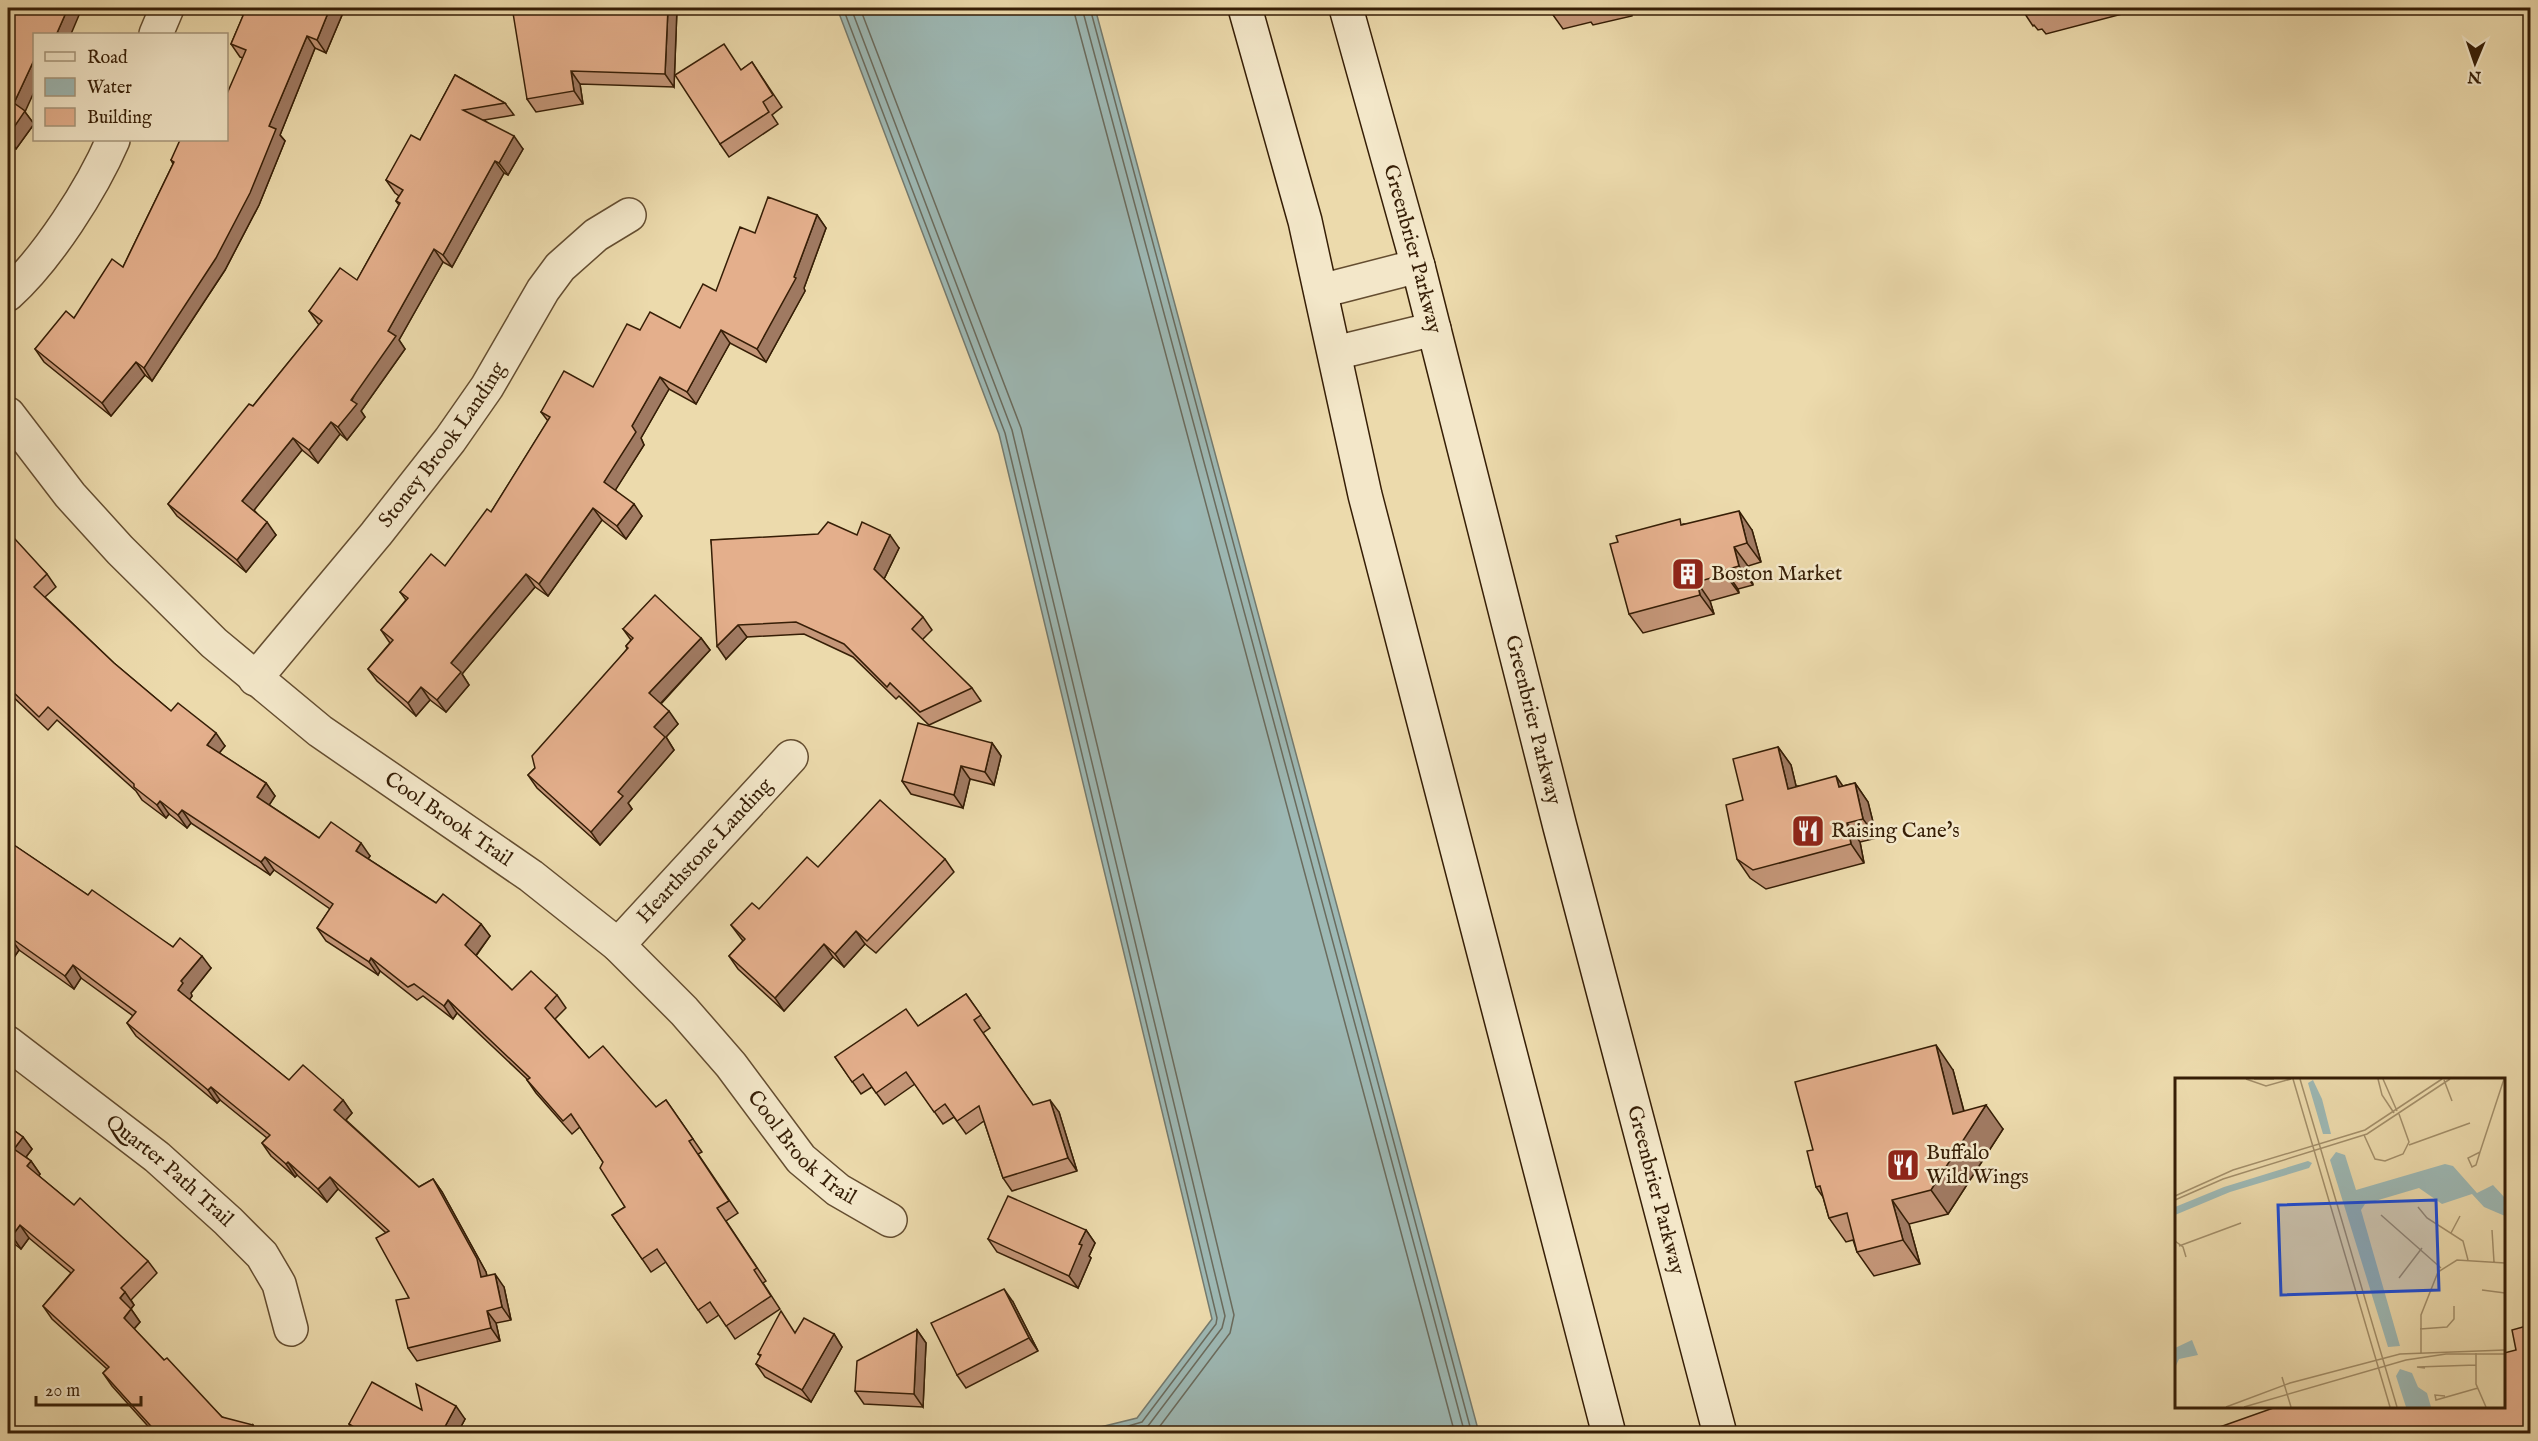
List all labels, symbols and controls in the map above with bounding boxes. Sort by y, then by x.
legend [33,33,228,141]
north arrow [2445,33,2505,93]
text: Road [87,47,128,70]
text: N [2467,66,2483,86]
text: Water [87,77,132,100]
text: Building [87,107,152,130]
street label: Greenbrier Parkway [1377,161,1448,337]
street label: Stoney Brook Landing [372,357,512,533]
building icon: Boston Market [1670,556,1706,592]
place label: Boston Market [1711,561,1842,588]
street label: Greenbrier Parkway [1498,632,1567,808]
street label: Cool Brook Trail [379,766,518,873]
street label: Hearthstone Landing [631,772,779,929]
restaurant icon: Raising Cane's [1790,813,1826,849]
place label: Raising Cane's [1831,818,1960,845]
inset map [2175,1078,2505,1408]
street label: Cool Brook Trail [741,1085,862,1211]
street label: Greenbrier Parkway [1620,1102,1691,1278]
street label: Quarter Path Trail [100,1109,239,1233]
place label: Buffalo Wild Wings [1926,1140,2029,1191]
restaurant icon: Buffalo Wild Wings [1885,1147,1921,1183]
scale bar [36,1369,141,1407]
text: 20 m [45,1380,80,1403]

